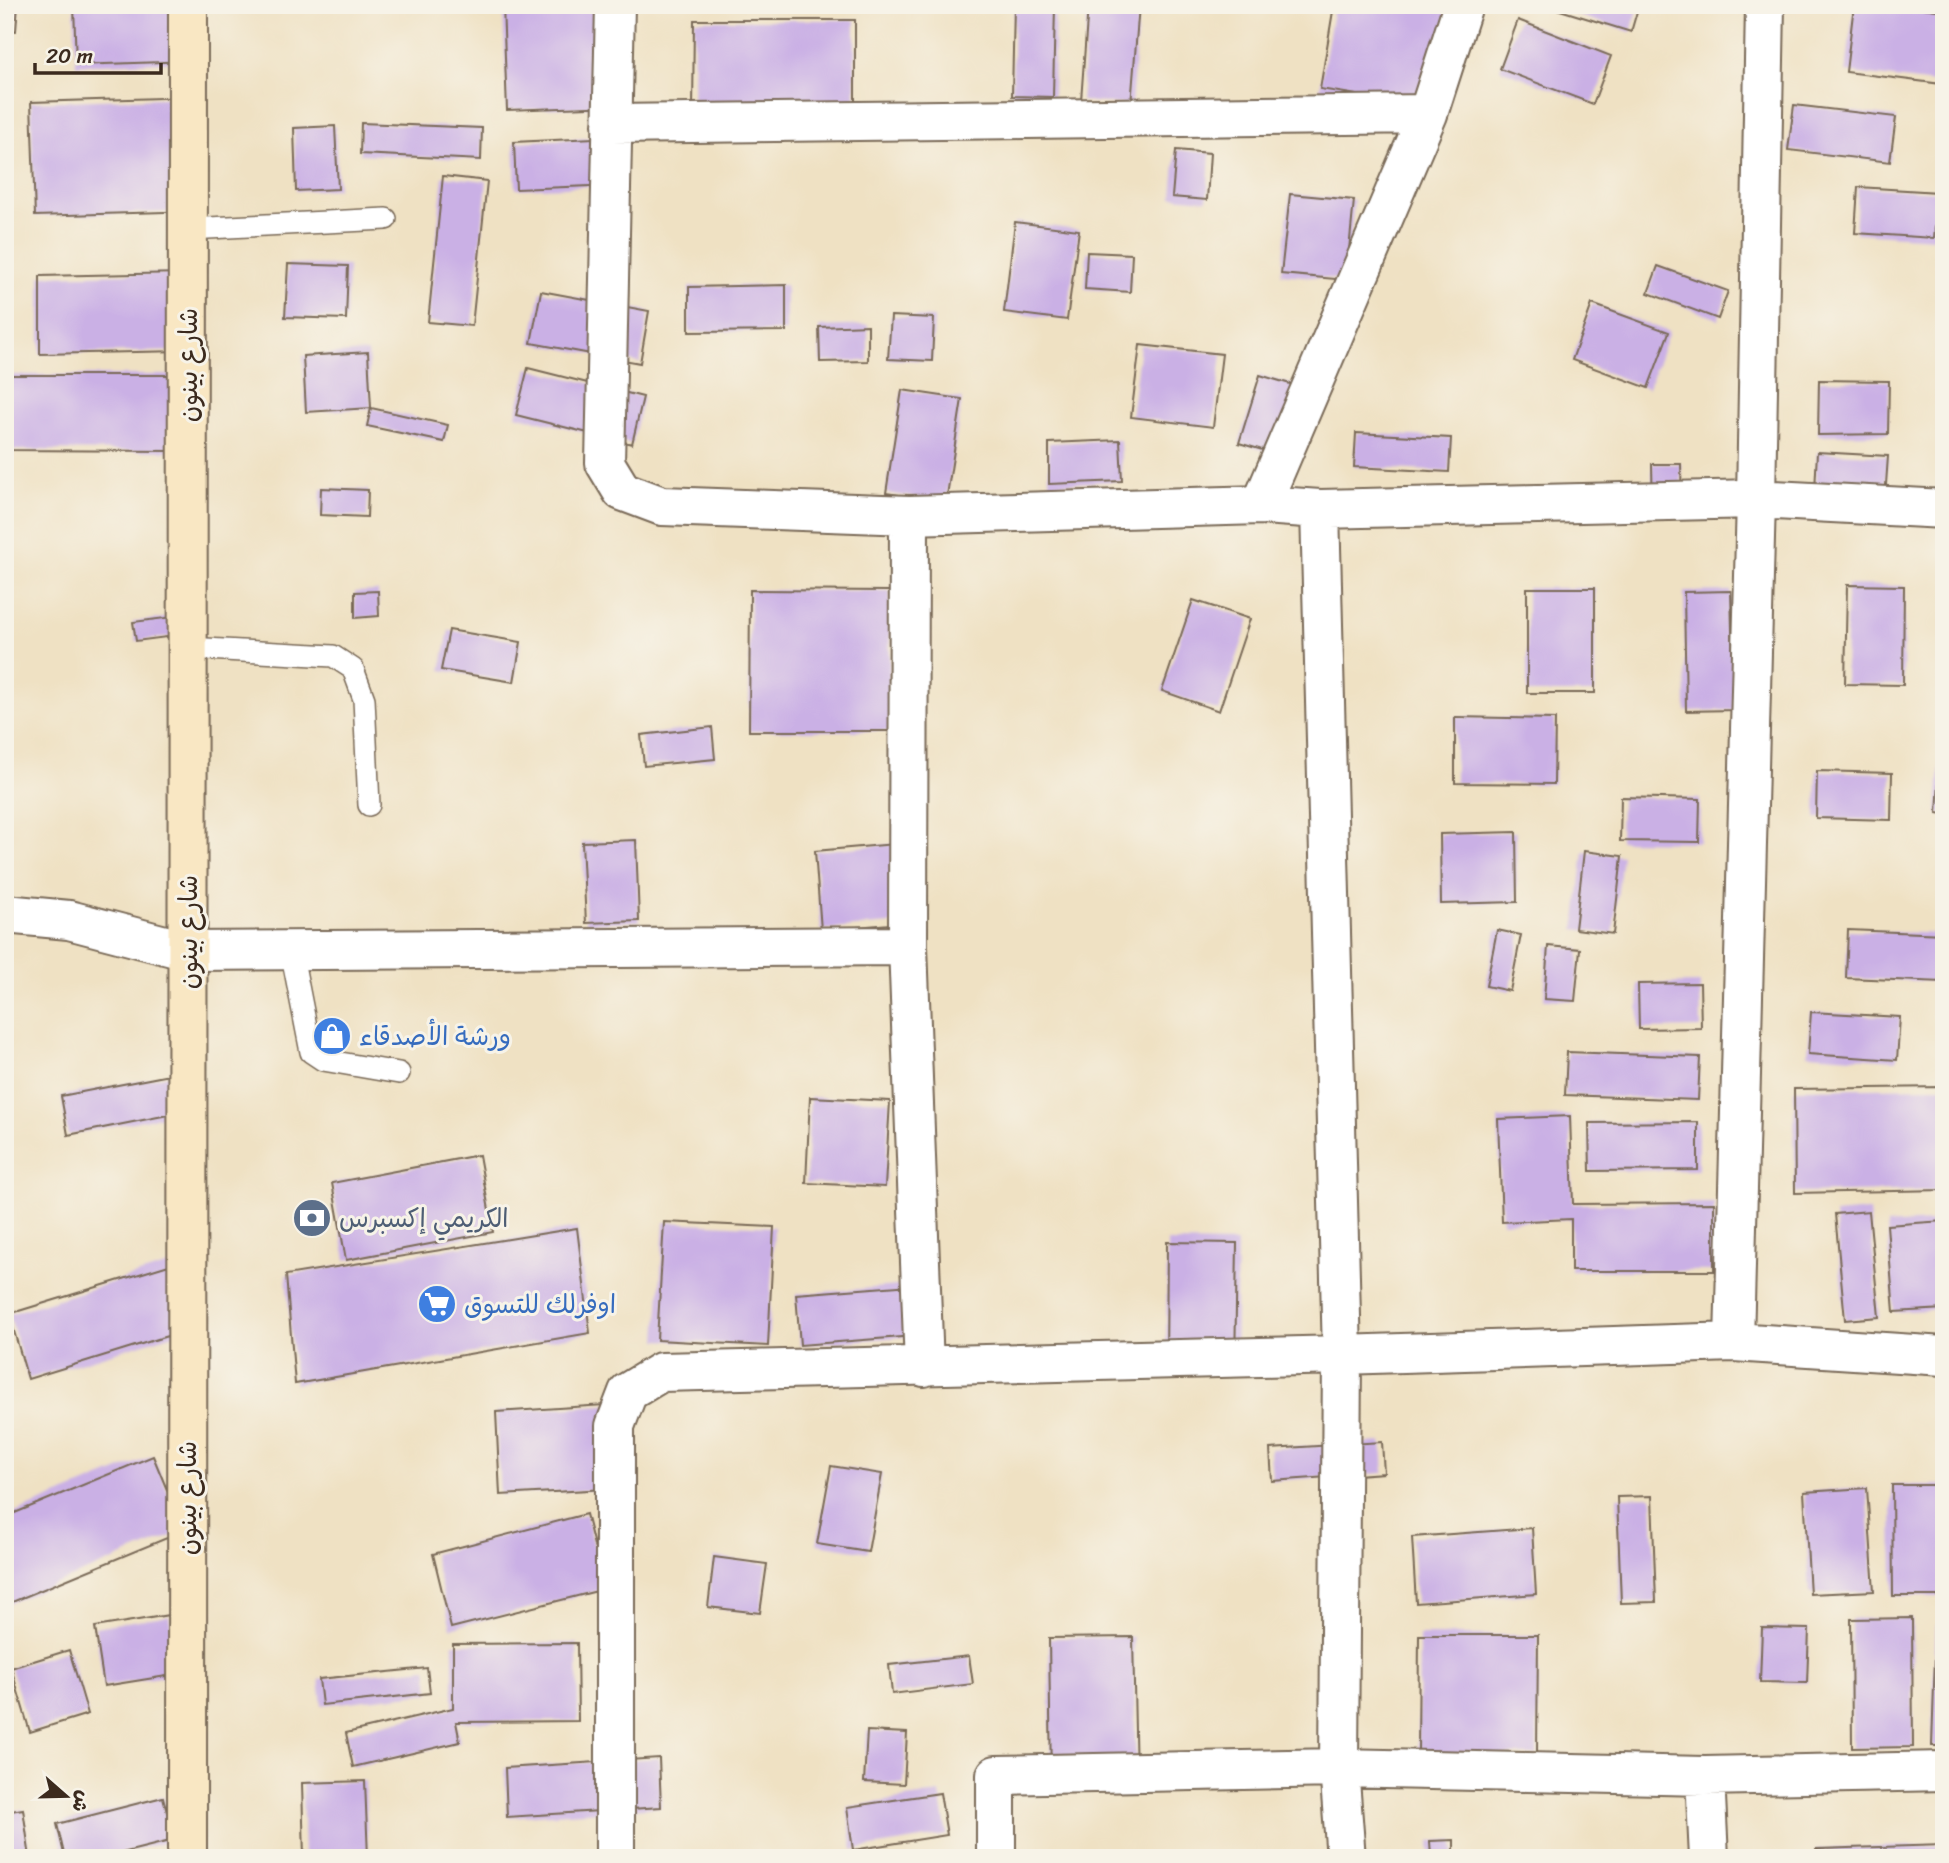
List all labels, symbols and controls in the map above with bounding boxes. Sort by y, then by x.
scale bar [35,32,161,76]
text: 20 m [46,37,93,75]
street label: شارع بينون [165,308,211,422]
street label: شارع بينون [165,875,211,989]
place label: ورشة الأصدقاء [359,1013,511,1059]
shop icon: ورشة الأصدقاء [311,1015,353,1057]
place label: الكريمي إكسبرس [339,1195,509,1241]
bank icon: الكريمي إكسبرس [291,1197,333,1239]
place label: اوفرلك للتسوق [464,1281,616,1327]
supermarket icon: اوفرلك للتسوق [416,1283,458,1325]
street label: شارع بينون [164,1441,210,1555]
north arrow [32,1762,102,1832]
text: ش [62,1786,101,1817]

